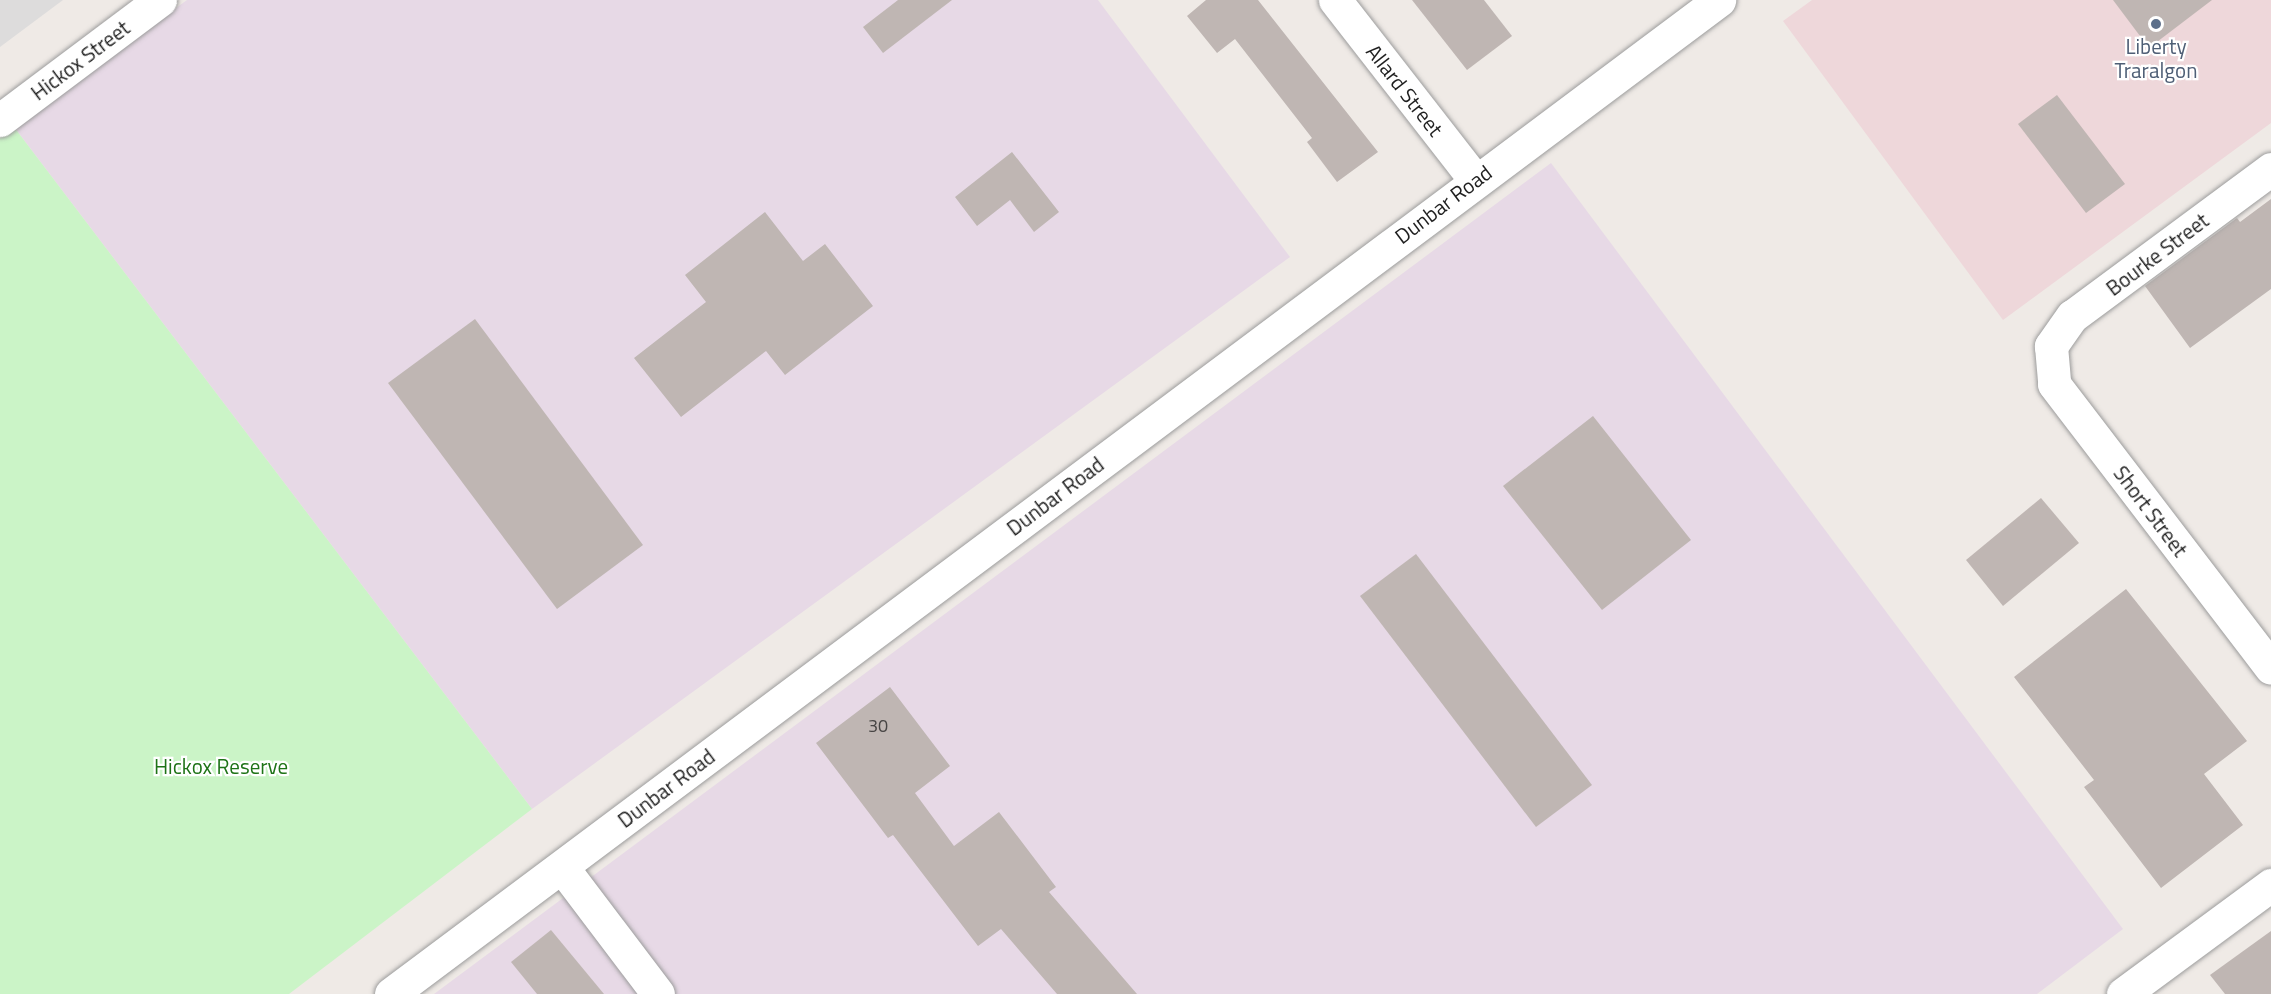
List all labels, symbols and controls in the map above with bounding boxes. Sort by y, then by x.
street label: Hickox Street [26,15,134,105]
marker: Liberty Traralgon [2149,17,2163,31]
place label: Liberty Traralgon [2115,33,2197,83]
street label: Allard Street [1361,39,1449,141]
street label: Dunbar Road [1390,159,1496,249]
street label: Bourke Street [2101,207,2213,301]
street label: Dunbar Road [1002,451,1108,541]
street label: Short Street [2109,461,2193,561]
house number: 30 [868,715,888,737]
street label: Dunbar Road [613,743,719,833]
park label: Hickox Reserve [154,753,288,779]

